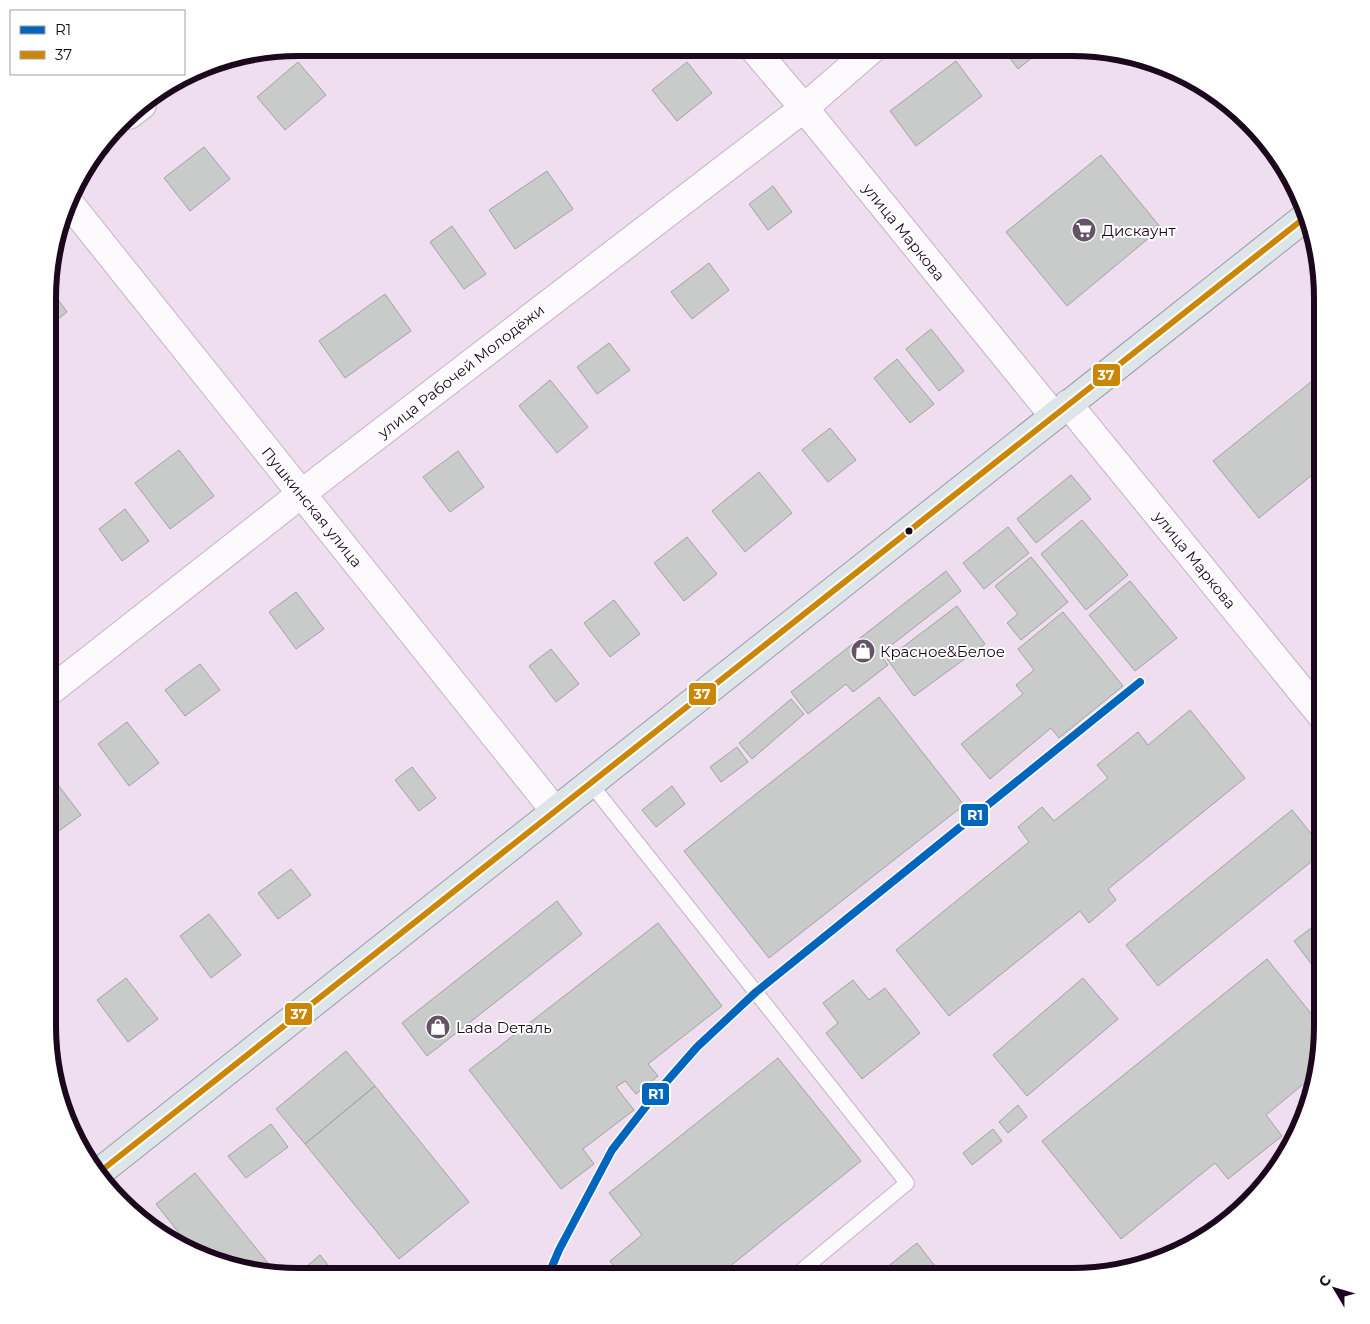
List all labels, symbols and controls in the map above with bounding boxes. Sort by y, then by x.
legend [10,10,185,75]
text: R1 [55,20,71,39]
text: 37 [55,45,72,64]
street label: улица Маркова [858,179,949,285]
supermarket icon: Дискаунт [1071,217,1097,243]
place label: Дискаунт [1102,221,1176,240]
street label: улица Рабочей Молодёжи [373,300,548,443]
line badge: 37 [1092,363,1121,387]
text: 37 [1097,366,1115,384]
street label: Пушкинская улица [258,443,366,571]
street label: улица Маркова [1149,507,1240,613]
unlabelled marker [904,526,914,536]
shop icon: Красное&Белое [850,638,876,664]
place label: Красное&Белое [880,642,1005,661]
line badge: 37 [688,682,717,706]
text: 37 [693,685,711,703]
line badge: R1 [960,803,989,827]
text: R1 [967,806,983,824]
line badge: 37 [284,1002,313,1026]
text: 37 [290,1005,308,1023]
shop icon: Lada Dеталь [425,1014,451,1040]
place label: Lada Dеталь [456,1018,552,1037]
line badge: R1 [641,1082,670,1106]
text: R1 [648,1085,664,1103]
north arrow [1310,1264,1360,1314]
text: С [1315,1271,1335,1291]

